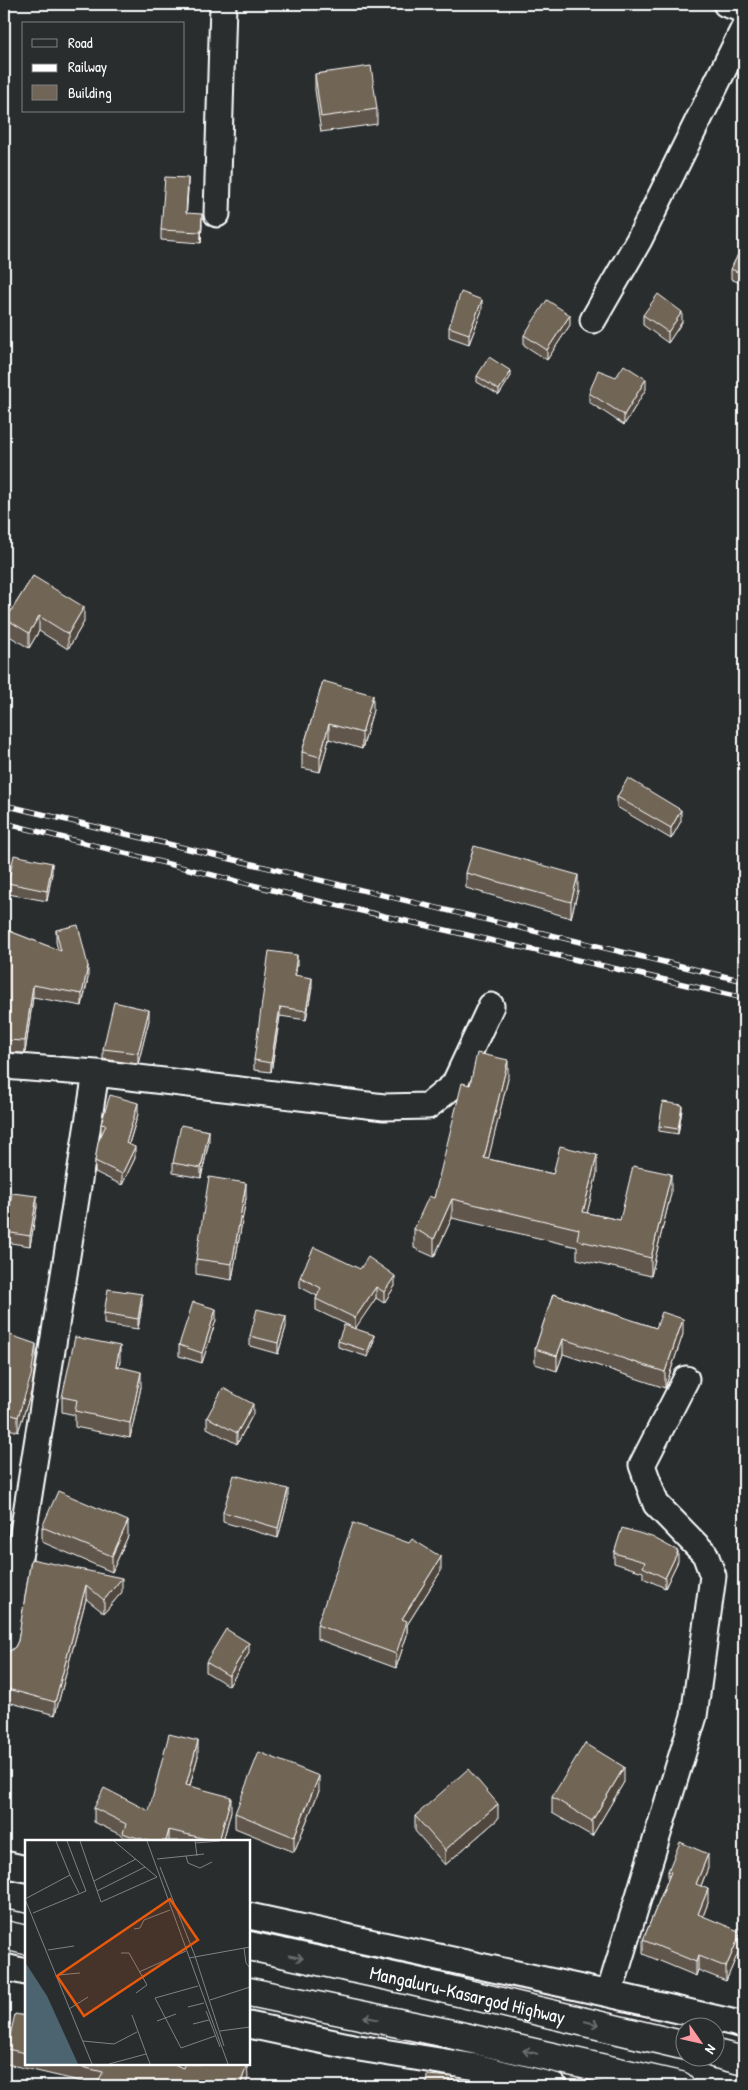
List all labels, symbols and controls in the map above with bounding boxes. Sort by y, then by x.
legend [22,22,185,112]
text: Road [68,32,93,53]
text: Railway [68,56,107,77]
text: Building [68,82,112,103]
inset map [25,1840,250,2065]
one-way arrow [288,1952,304,1962]
street label: Mangaluru-Kasargod Highway [368,1959,568,2030]
one-way arrow [363,2012,379,2022]
north arrow [676,2018,726,2068]
one-way arrow [583,2019,599,2028]
text: N [701,2041,721,2058]
one-way arrow [522,2047,538,2056]

